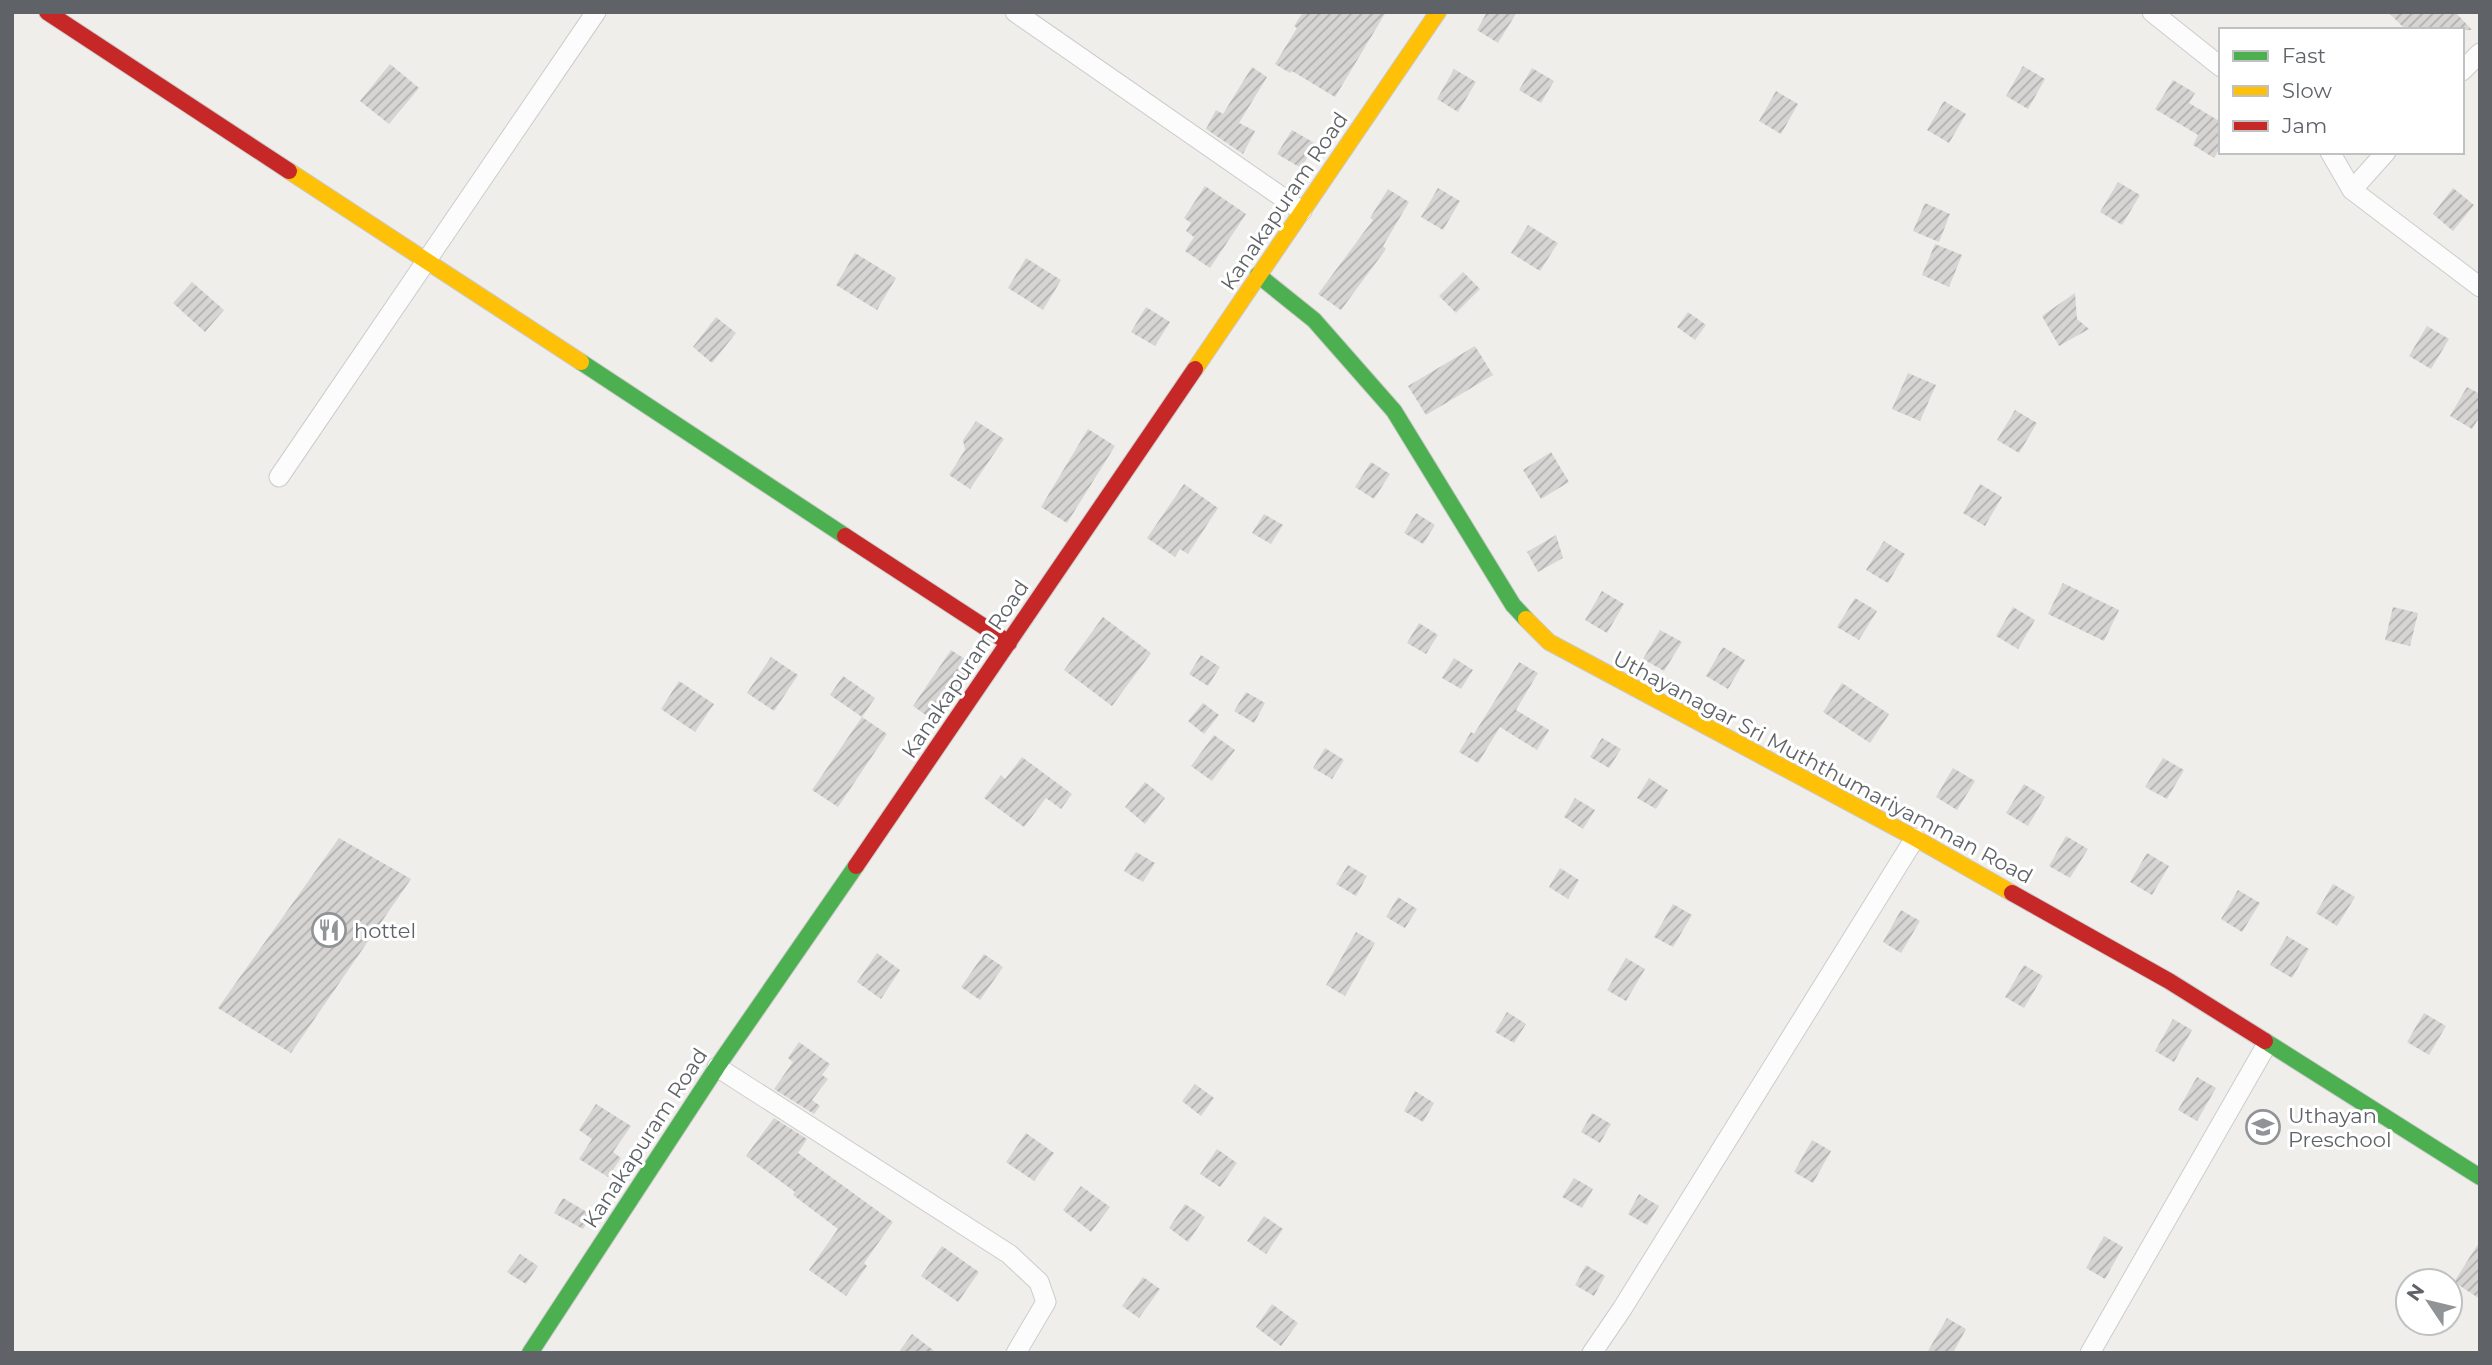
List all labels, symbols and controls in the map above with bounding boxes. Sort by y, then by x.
legend [2219,28,2464,154]
text: Fast [2282,43,2326,68]
text: Slow [2282,78,2332,103]
street label: Kanakapuram Road [1215,107,1353,295]
text: Jam [2281,113,2327,138]
street label: Kanakapuram Road [896,575,1034,763]
street label: Uthayanagar Sri Muththumariyamman Road [1609,645,2037,889]
restaurant icon: hottel [310,911,348,949]
place label: hottel [354,918,416,943]
street label: Kanakapuram Road [578,1043,712,1233]
place label: Uthayan Preschool [2288,1103,2392,1152]
school or university icon: Uthayan Preschool [2244,1108,2282,1146]
north arrow [2394,1267,2464,1337]
text: N [2402,1280,2429,1305]

